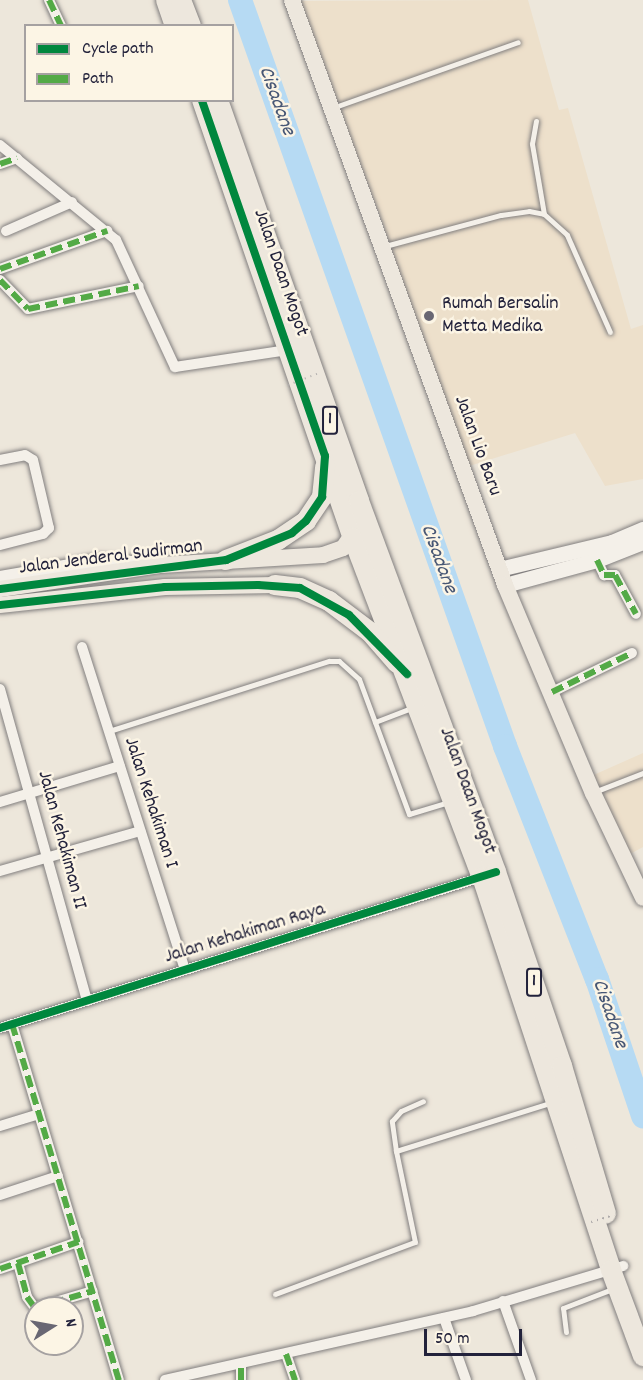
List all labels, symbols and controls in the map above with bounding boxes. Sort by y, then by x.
legend [24,24,234,102]
text: Cycle path [82,37,153,62]
water label: Cisadane [252,63,300,139]
text: Path [82,67,114,92]
street label: Jalan Daan Mogot [247,206,313,340]
place label: Rumah Bersalin Metta Medika [442,292,558,339]
marker: Rumah Bersalin Metta Medika [420,307,438,325]
street label: Jalan Lio Baru [448,393,506,499]
road number: 1 [321,405,339,435]
water label: Cisadane [414,521,462,597]
street label: Jalan Jenderal Sudirman [18,535,204,581]
street label: Jalan Daan Mogot [433,724,501,858]
street label: Jalan Kehakiman I [118,735,182,871]
street label: Jalan Kehakiman II [31,768,91,912]
street label: Jalan Kehakiman Raya [162,898,328,970]
road number: 1 [525,967,543,997]
water label: Cisadane [585,976,633,1052]
north arrow [24,1296,84,1356]
text: N [58,1317,82,1329]
scale bar [427,1317,524,1355]
text: 50 m [435,1327,470,1352]

